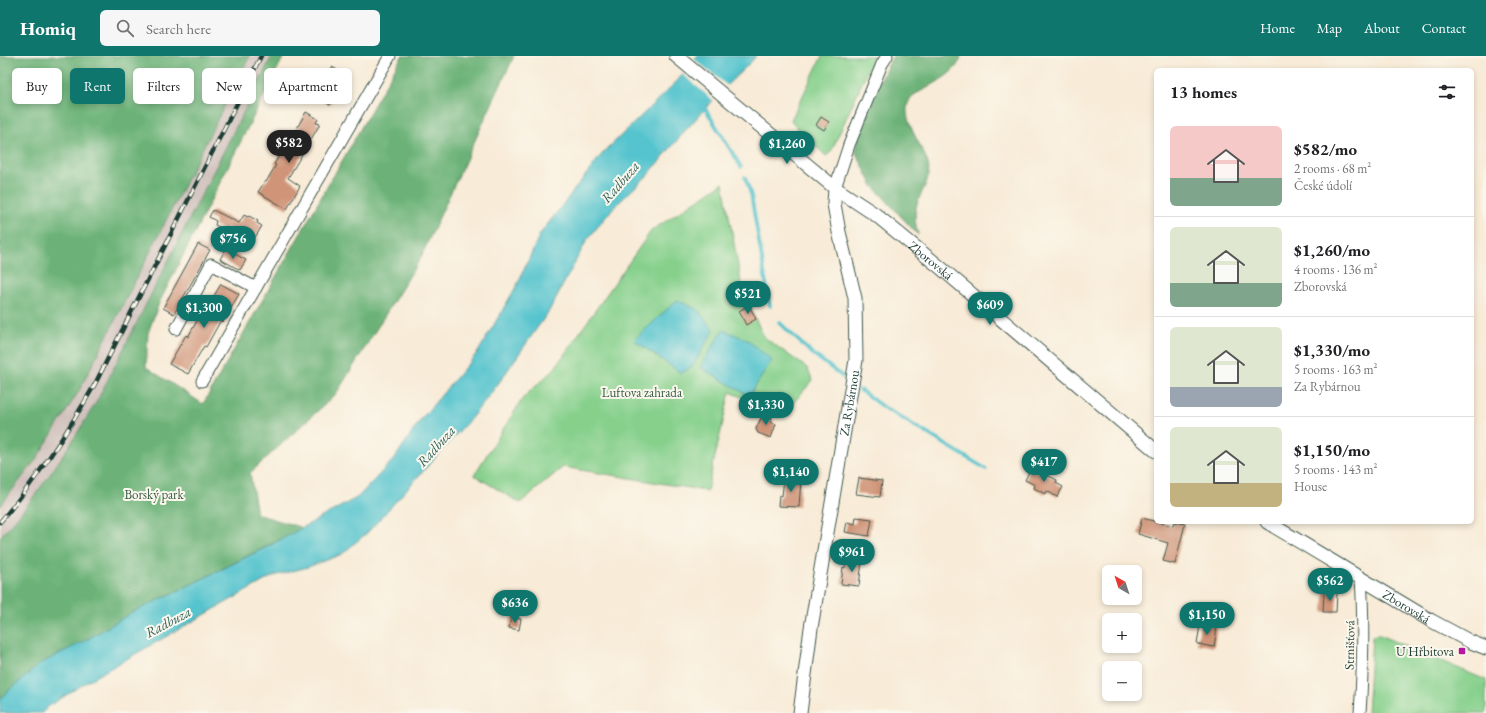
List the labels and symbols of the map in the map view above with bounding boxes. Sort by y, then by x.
pin: $582 [265,130,313,164]
pin: $1,260 [754,131,820,165]
water label: Radbuza [597,157,643,207]
pin: $756 [209,226,257,260]
street label: Zborovská [905,237,957,284]
pin: $521 [724,281,772,315]
pin: $609 [966,292,1014,326]
pin: $1,300 [171,295,237,329]
street label: Za Rybárnou [835,368,863,437]
park label: Luftova zahrada [602,384,683,401]
pin: $1,330 [733,392,799,426]
water label: Radbuza [413,422,459,470]
pin: $417 [1020,449,1068,483]
pin: $1,140 [758,459,824,493]
park label: Borský park [124,486,184,503]
pin: $961 [828,539,876,573]
north arrow [1102,565,1142,605]
pin: $562 [1306,568,1354,602]
street label: Zborovská [1379,586,1434,628]
pin: $636 [491,590,539,624]
water label: Radbuza [142,602,194,642]
pin: $1,150 [1174,602,1240,636]
street label: Strnišťová [1341,619,1358,670]
place label: U Hřbitova [1396,643,1455,660]
marker: U Hřbitova [1457,646,1467,656]

